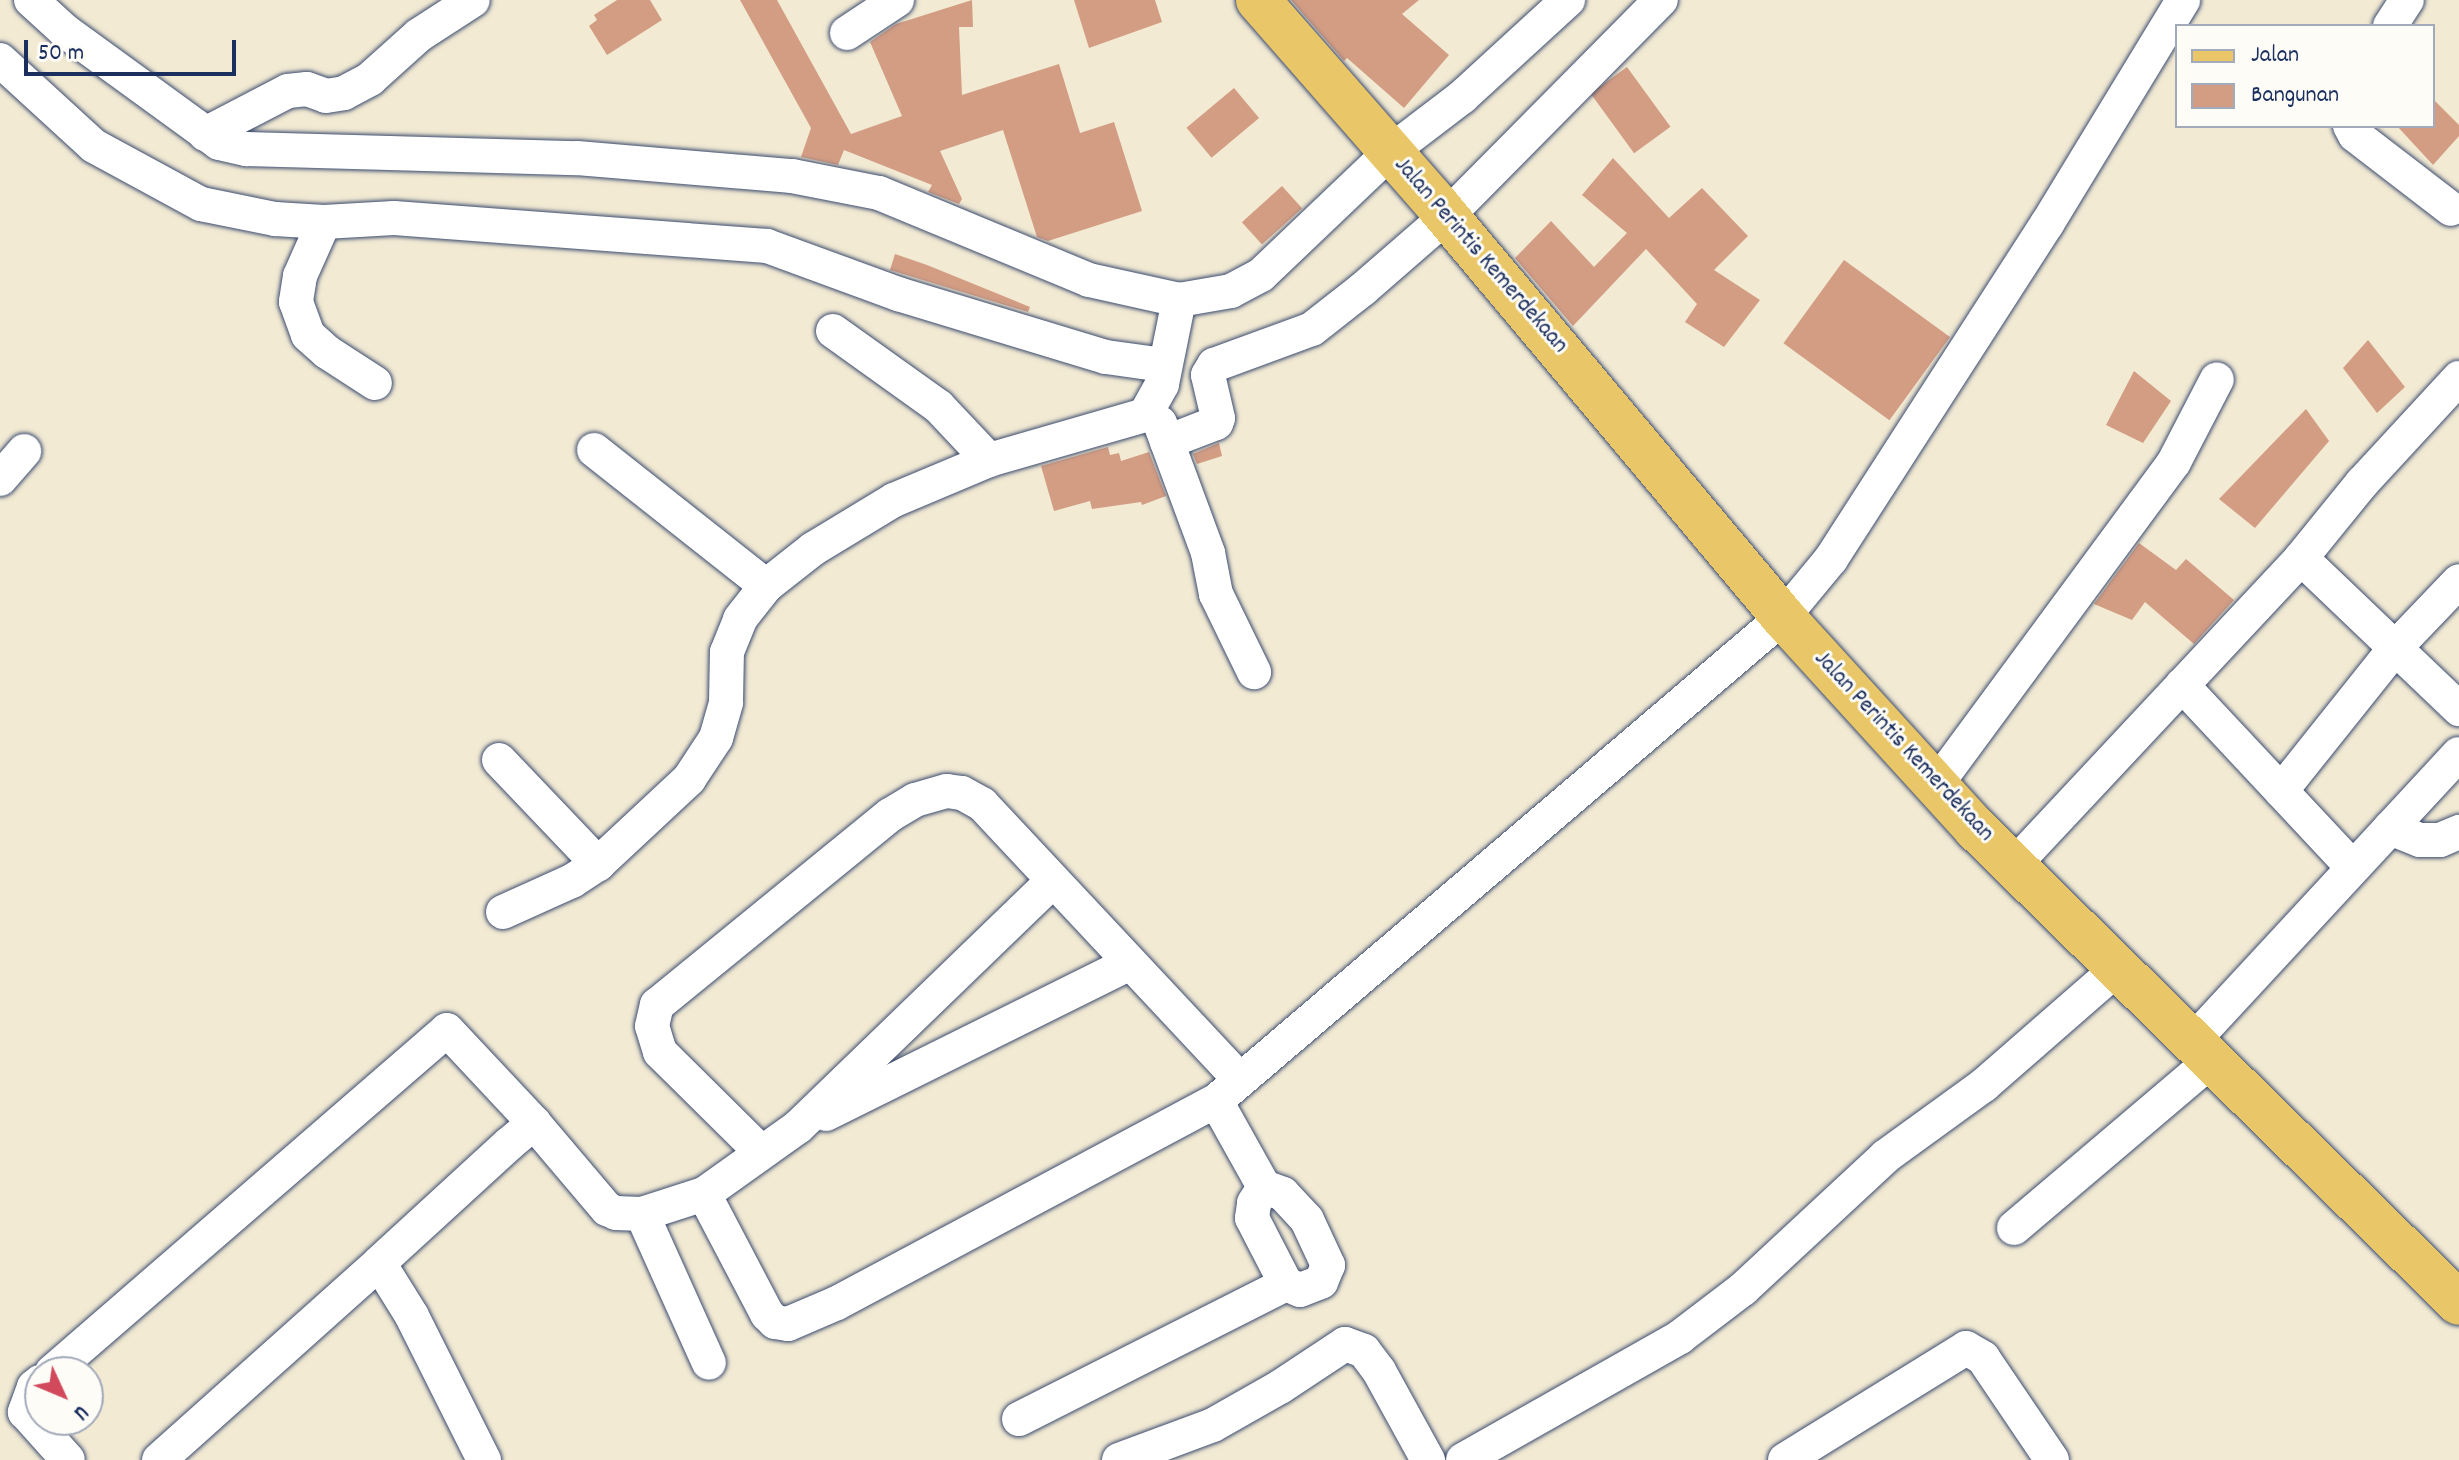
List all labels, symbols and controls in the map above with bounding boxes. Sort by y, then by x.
scale bar [28,24,240,74]
legend [2175,24,2435,128]
text: 50 m [38,37,84,71]
text: Jalan [2251,39,2299,73]
text: Bangunan [2251,79,2339,113]
street label: Jalan Perintis Kemerdekaan [1387,152,1573,360]
street label: Jalan Perintis Kemerdekaan [1807,645,1999,849]
north arrow [24,1356,104,1436]
text: U [65,1397,95,1426]

